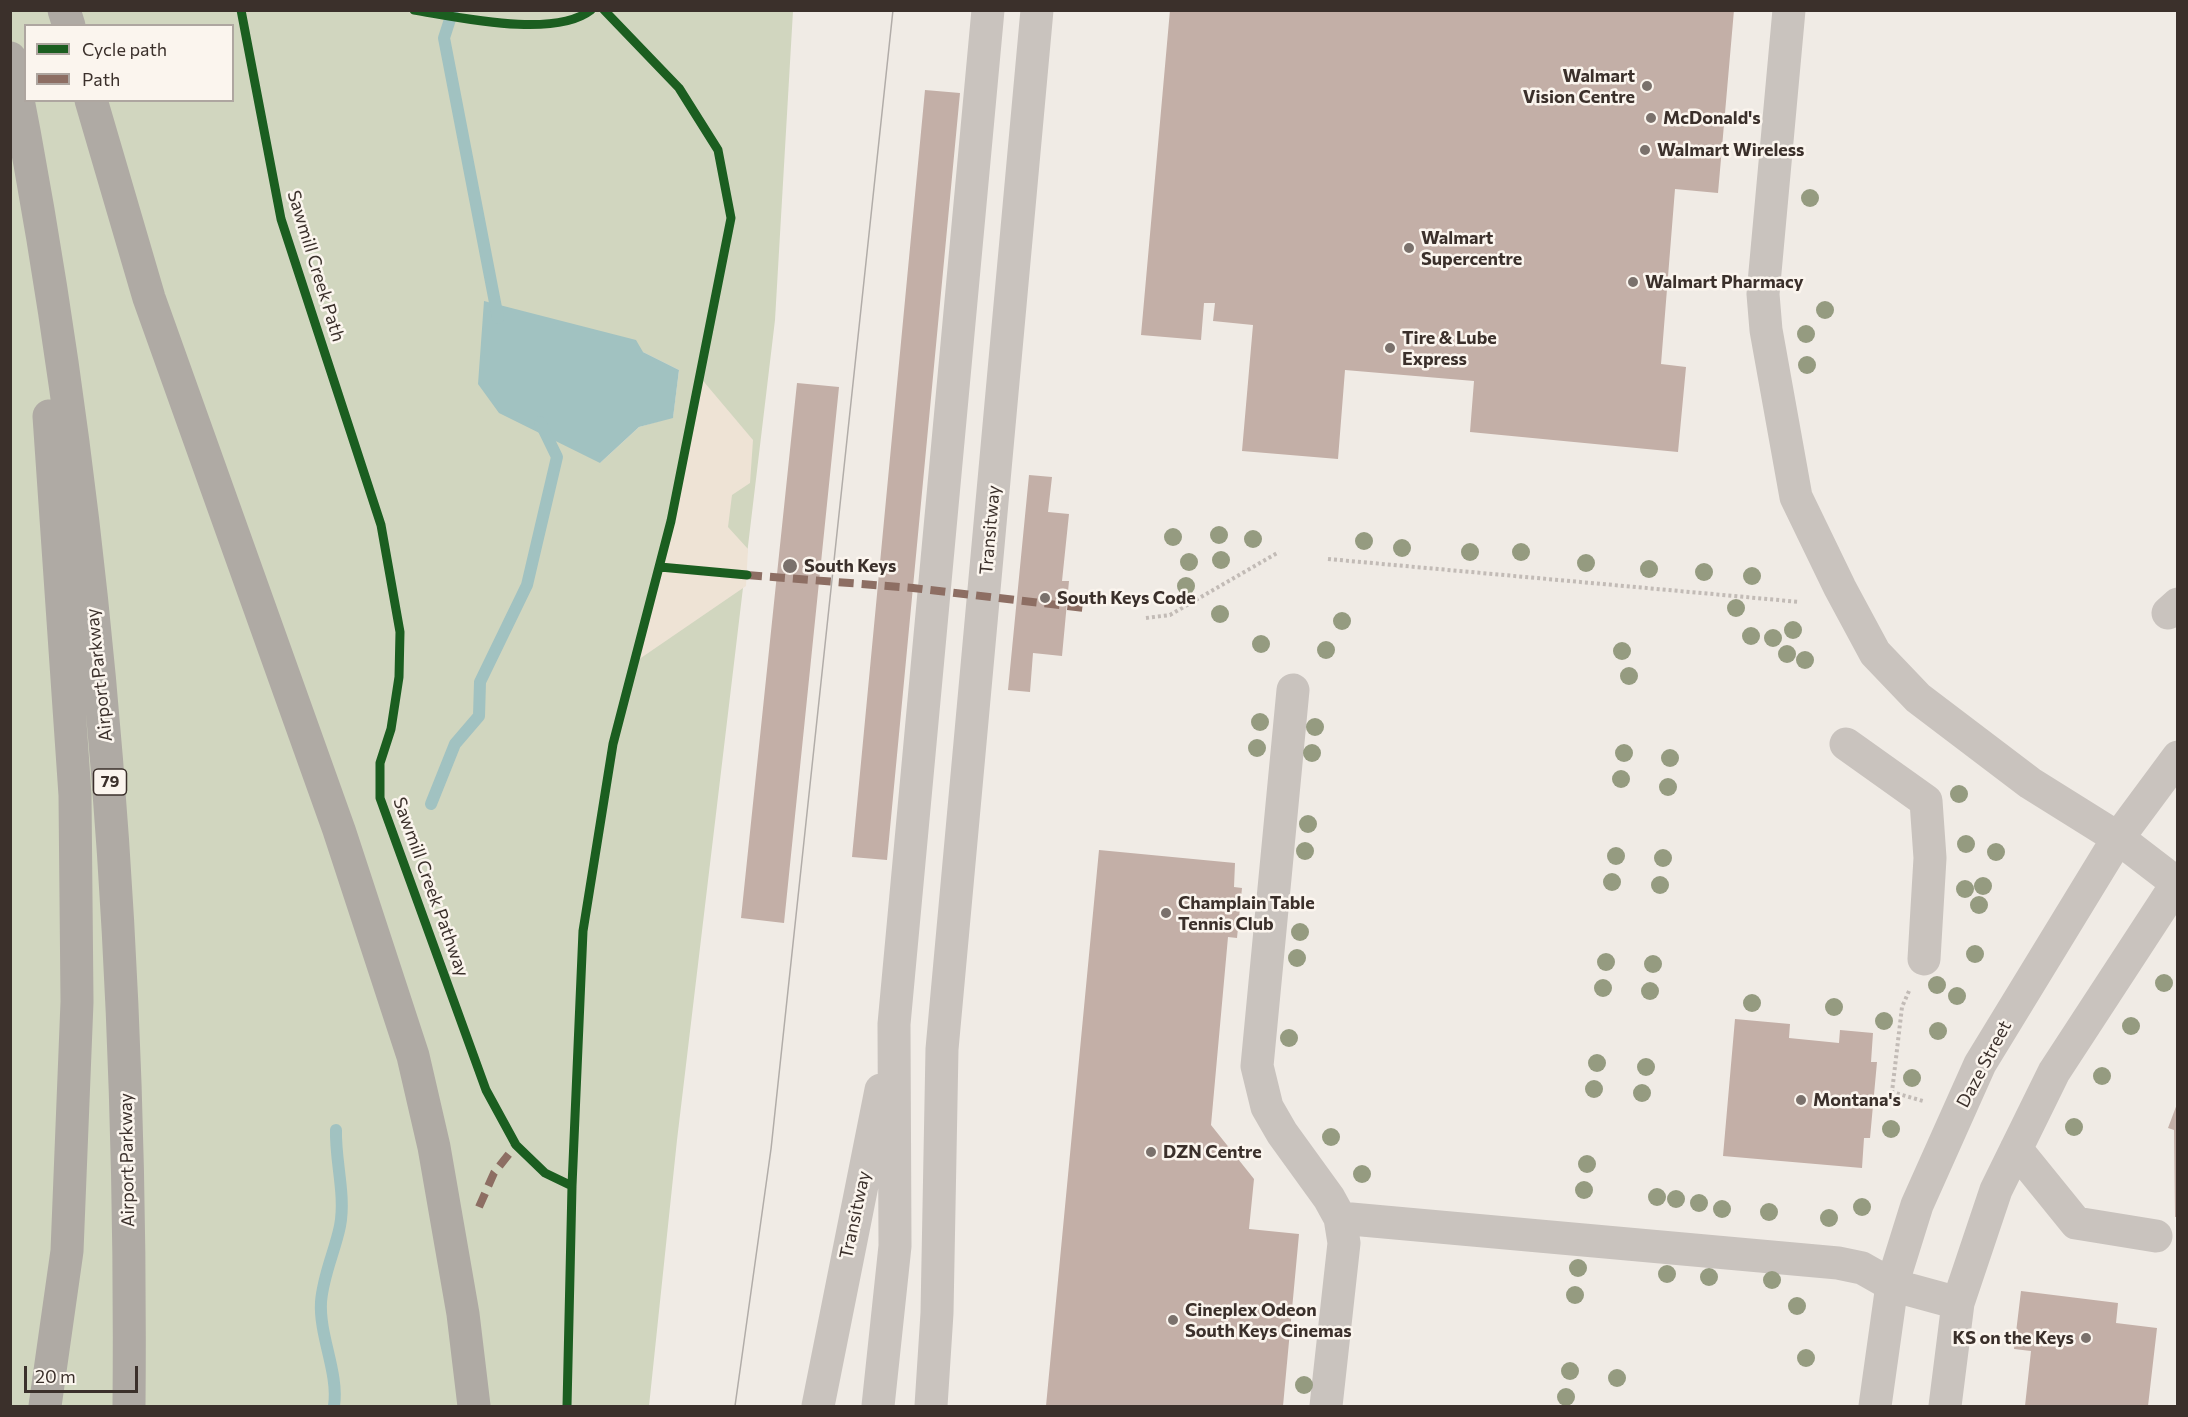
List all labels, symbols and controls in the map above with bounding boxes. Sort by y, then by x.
legend [24,24,234,102]
text: Cycle path [82,38,167,60]
place label: Walmart Vision Centre [1523,65,1635,107]
text: Path [82,68,120,90]
marker: Walmart Vision Centre [1640,79,1654,93]
place label: McDonald's [1663,107,1761,129]
marker: McDonald's [1644,111,1658,125]
place label: Walmart Wireless [1657,139,1804,161]
marker: Walmart Wireless [1638,143,1652,157]
street label: Sawmill Creek Path [283,188,349,344]
place label: Walmart Supercentre [1421,227,1522,270]
marker: Walmart Supercentre [1402,241,1416,255]
place label: Walmart Pharmacy [1645,271,1804,293]
marker: Walmart Pharmacy [1626,275,1640,289]
place label: Tire & Lube Express [1402,327,1497,370]
marker: Tire & Lube Express [1383,341,1397,355]
street label: Transitway [975,484,1005,576]
place label: South Keys [804,555,896,577]
marker: South Keys [781,557,799,575]
place label: South Keys Code [1057,587,1196,609]
marker: South Keys Code [1038,591,1052,605]
street label: Airport Parkway [81,607,117,743]
road number: 79 [94,769,126,795]
street label: Sawmill Creek Pathway [388,794,474,980]
place label: Champlain Table Tennis Club [1178,892,1315,934]
marker: Champlain Table Tennis Club [1159,906,1173,920]
street label: Daze Street [1952,1017,2016,1111]
place label: Montana's [1813,1089,1901,1111]
street label: Airport Parkway [115,1093,139,1227]
marker: Montana's [1794,1093,1808,1107]
place label: DZN Centre [1163,1141,1262,1163]
marker: DZN Centre [1144,1145,1158,1159]
street label: Transitway [835,1169,875,1261]
place label: Cineplex Odeon South Keys Cinemas [1185,1299,1352,1342]
marker: Cineplex Odeon South Keys Cinemas [1166,1313,1180,1327]
place label: KS on the Keys [1953,1327,2074,1349]
marker: KS on the Keys [2079,1331,2093,1345]
scale bar [27,1354,141,1392]
text: 20 m [35,1365,76,1387]

